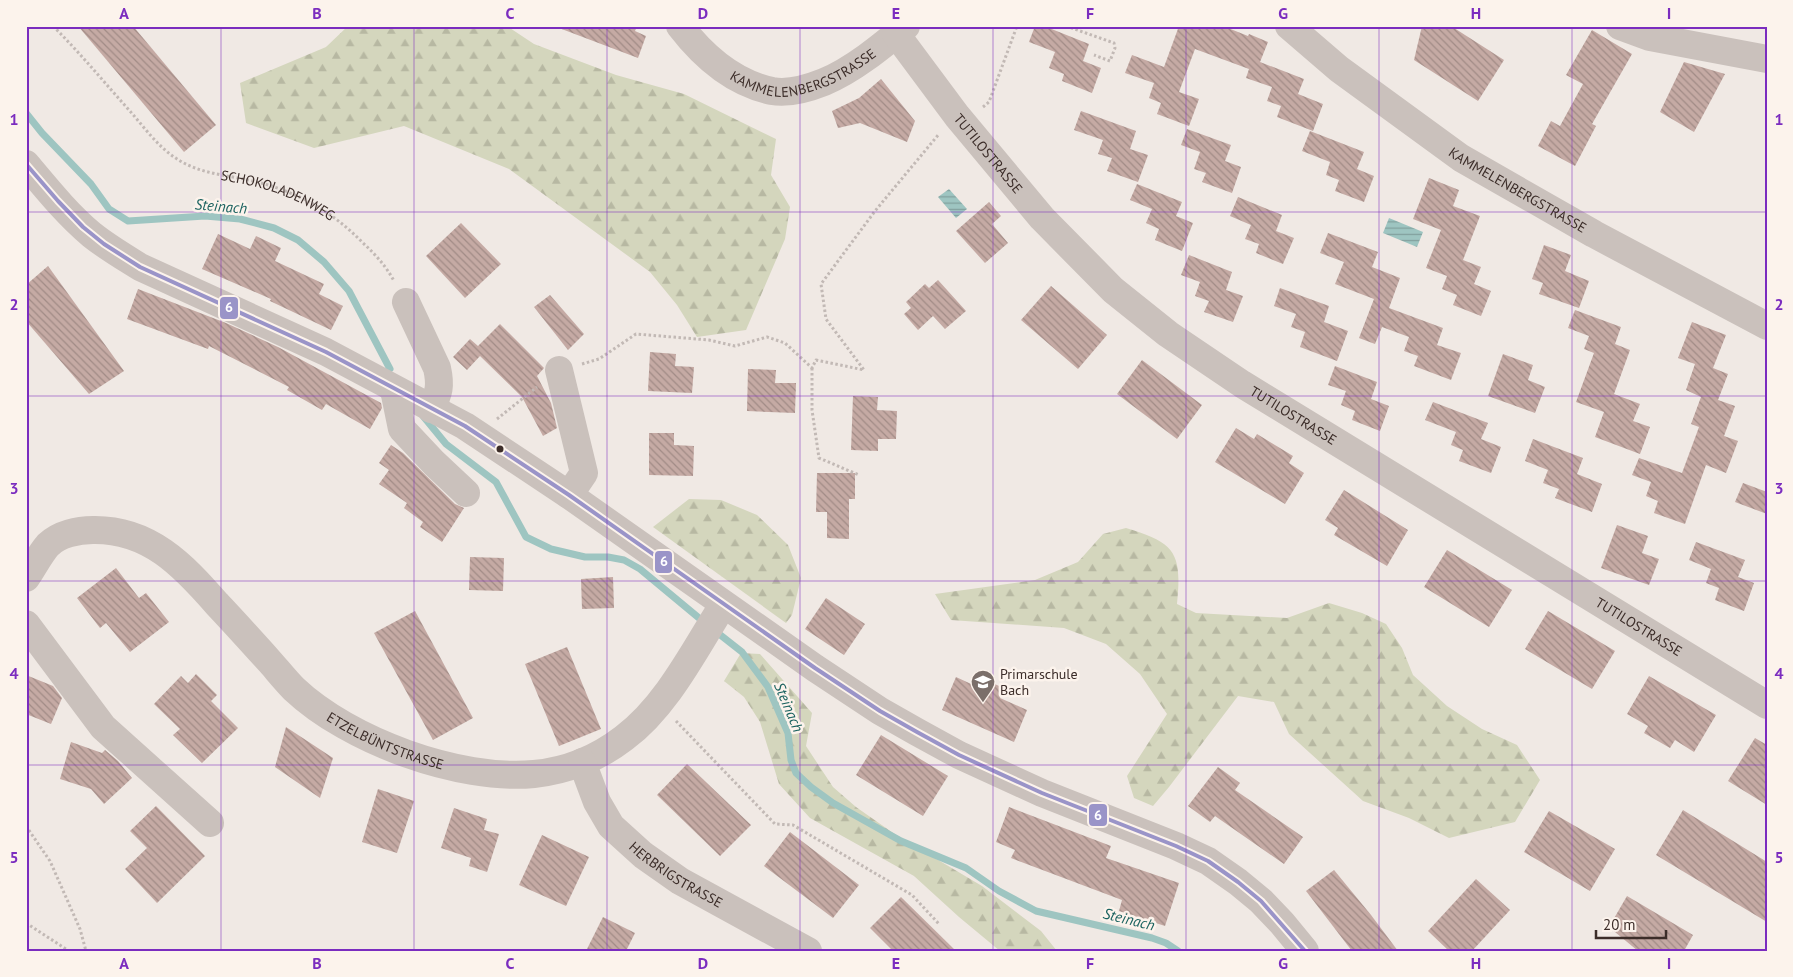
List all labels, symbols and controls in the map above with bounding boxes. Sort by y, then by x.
text: A [119,3,129,23]
text: B [312,3,322,23]
text: C [506,3,515,23]
text: D [698,3,708,23]
text: E [892,3,900,23]
text: F [1086,3,1094,23]
text: G [1278,3,1288,23]
text: H [1471,3,1481,23]
text: I [1667,3,1671,23]
street label: KAMMELENBERGSTRASSE [727,44,879,101]
text: 1 [9,109,19,129]
text: 1 [1774,109,1784,129]
street label: TUTILOSTRASSE [950,110,1027,197]
street label: KAMMELENBERGSTRASSE [1445,143,1590,237]
street label: SCHOKOLADENWEG [220,166,339,225]
water label: Steinach [194,194,248,218]
text: 2 [9,294,19,314]
text: 2 [1774,294,1784,314]
line badge: 6 [219,296,239,320]
text: 6 [225,298,233,316]
street label: TUTILOSTRASSE [1247,382,1340,449]
unlabelled marker [495,444,505,454]
text: 3 [9,478,19,498]
text: 3 [1774,478,1784,498]
line badge: 6 [654,550,673,574]
text: 6 [660,552,668,570]
street label: TUTILOSTRASSE [1592,593,1686,660]
text: 4 [9,663,19,683]
text: 4 [1774,663,1784,683]
place label: Primarschule Bach [1000,665,1078,699]
school or university icon: Primarschule Bach [970,669,996,703]
water label: Steinach [770,679,808,735]
street label: ETZELBÜNTSTRASSE [323,708,446,774]
line badge: 6 [1088,803,1108,827]
text: 6 [1094,806,1102,824]
street label: HERBRIGSTRASSE [625,838,726,912]
text: 5 [9,847,19,867]
text: 5 [1774,847,1784,867]
water label: Steinach [1101,903,1157,935]
scale bar [1596,907,1666,939]
text: 20 m [1603,915,1636,934]
text: A [119,953,129,973]
text: B [312,953,322,973]
text: C [506,953,515,973]
text: D [698,953,708,973]
text: E [892,953,900,973]
text: F [1086,953,1094,973]
text: G [1278,953,1288,973]
text: H [1471,953,1481,973]
text: I [1667,953,1671,973]

